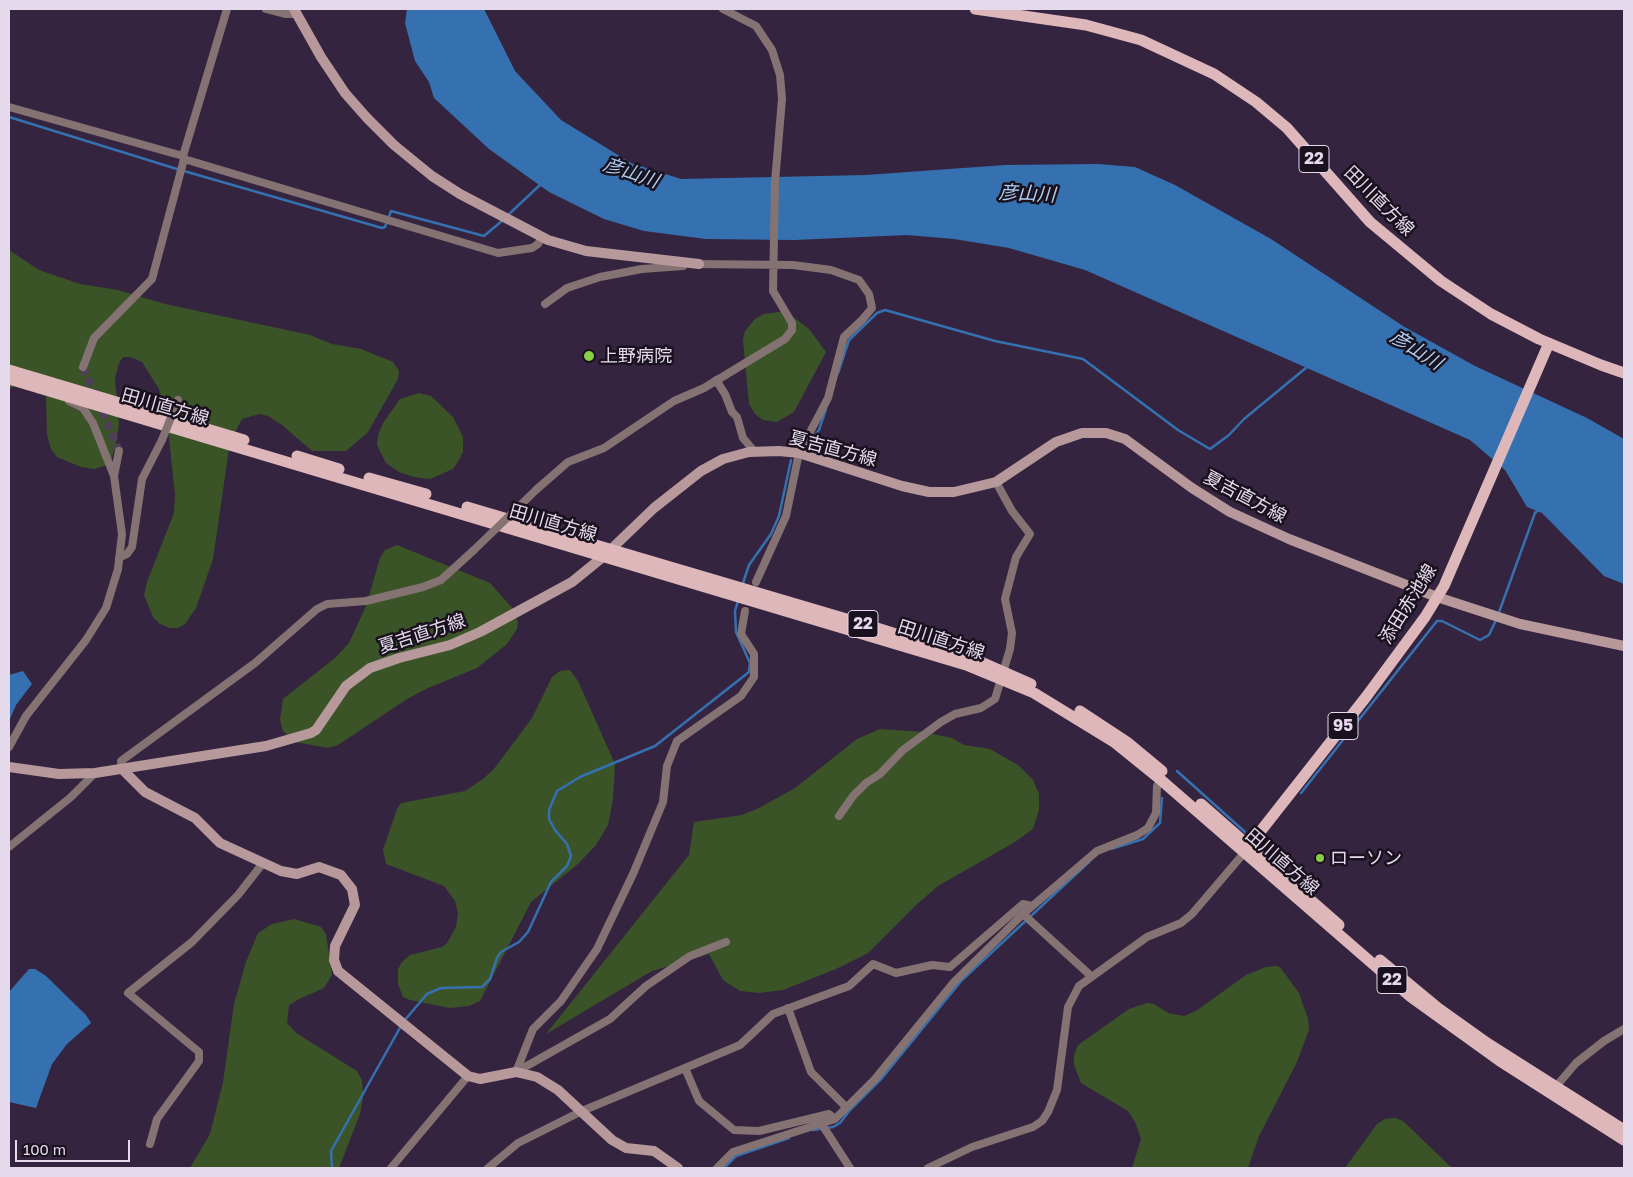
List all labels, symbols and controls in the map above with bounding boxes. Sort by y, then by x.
road number: 22 [1299,146,1329,172]
water label: 彦山川 [600,153,662,193]
street label: 田川直方線 [1340,162,1418,240]
water label: 彦山川 [998,181,1056,207]
water label: 彦山川 [1386,325,1446,375]
place label: 上野病院 [600,345,672,367]
marker: 上野病院 [582,349,596,363]
street label: 田川直方線 [119,384,211,430]
street label: 夏吉直方線 [787,427,879,471]
street label: 夏吉直方線 [1200,466,1290,528]
street label: 田川直方線 [507,500,599,546]
street label: 添田赤池線 [1375,560,1441,648]
street label: 夏吉直方線 [376,610,468,658]
road number: 22 [848,610,878,638]
street label: 田川直方線 [895,616,987,664]
road number: 95 [1328,712,1358,739]
street label: 田川直方線 [1241,824,1323,900]
place label: ローソン [1330,847,1402,869]
marker: ローソン [1314,852,1326,864]
road number: 22 [1377,966,1407,994]
scale bar [18,1130,132,1162]
text: 100 m [23,1140,66,1158]

